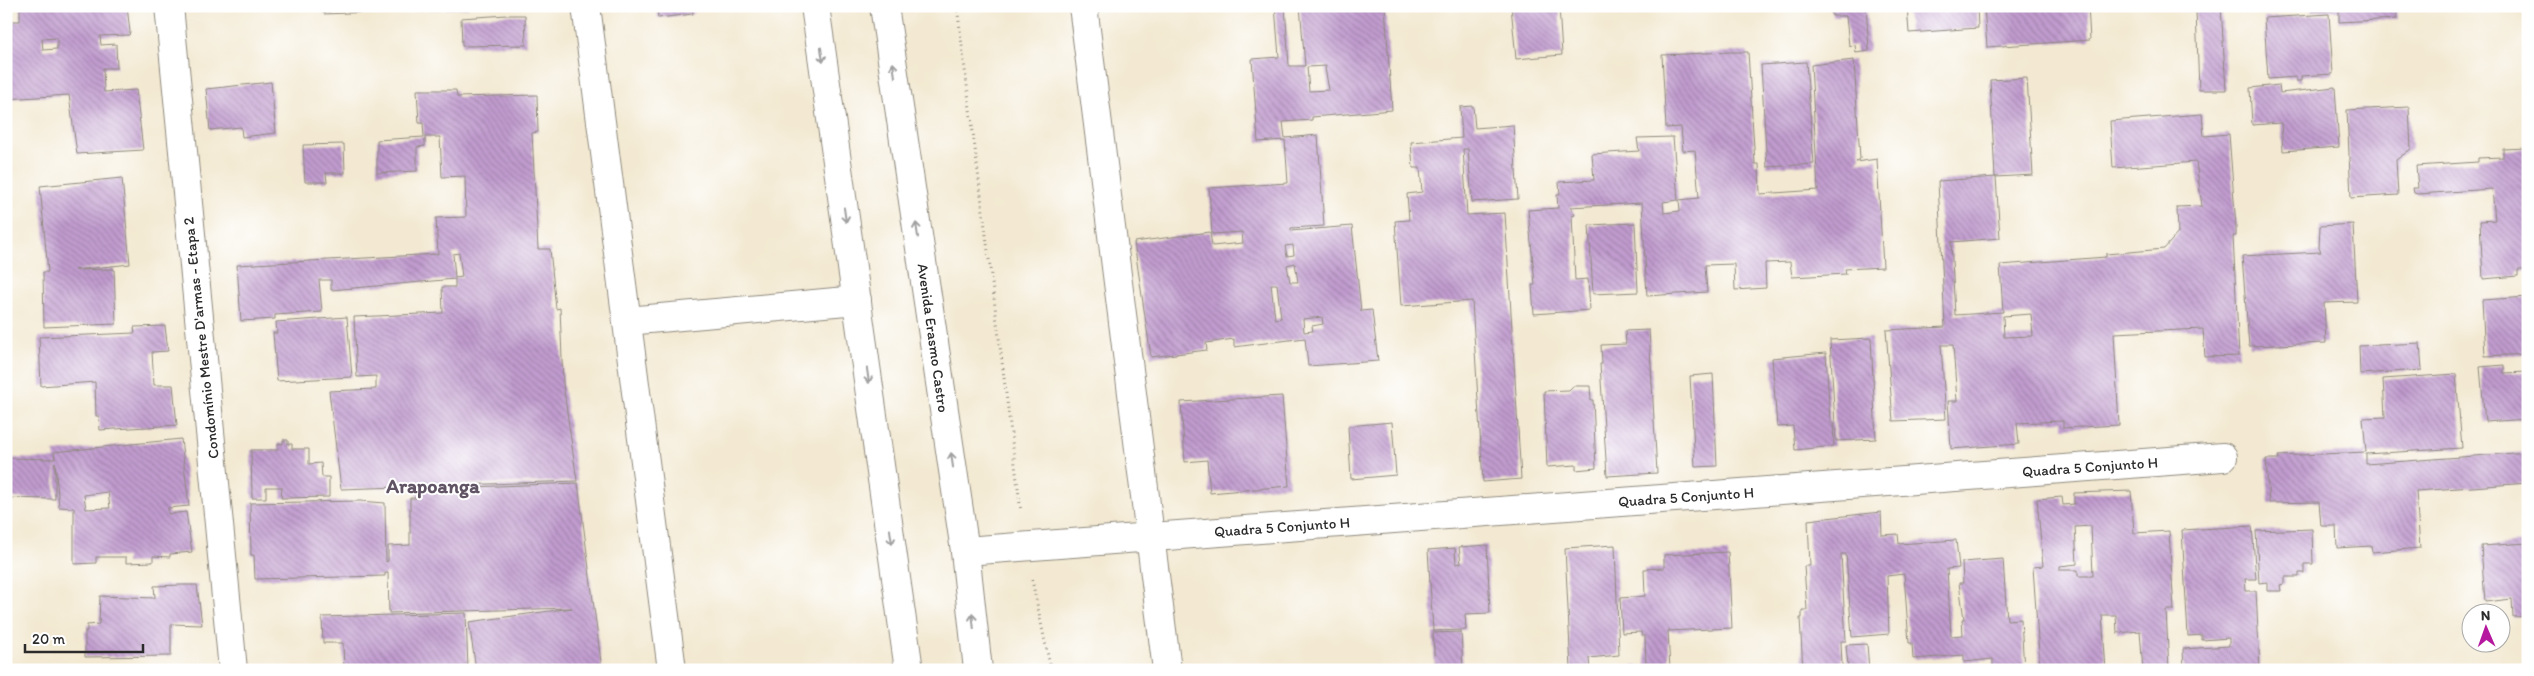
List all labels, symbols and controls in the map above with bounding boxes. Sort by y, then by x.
one-way arrow [817,46,827,62]
one-way arrow [888,62,898,78]
one-way arrow [840,207,850,223]
street label: Condomínio Mestre D'armas - Etapa 2 [179,216,223,460]
one-way arrow [912,223,922,239]
street label: Avenida Erasmo Castro [914,262,952,414]
one-way arrow [863,368,873,384]
one-way arrow [946,453,956,469]
street label: Quadra 5 Conjunto H [2021,453,2159,481]
district label: Arapoanga [385,474,480,499]
street label: Quadra 5 Conjunto H [1617,483,1755,511]
street label: Quadra 5 Conjunto H [1213,513,1351,541]
one-way arrow [886,529,896,545]
north arrow [2462,604,2512,654]
text: N [2481,607,2491,624]
one-way arrow [968,614,978,630]
scale bar [25,621,142,653]
text: 20 m [32,630,66,648]

